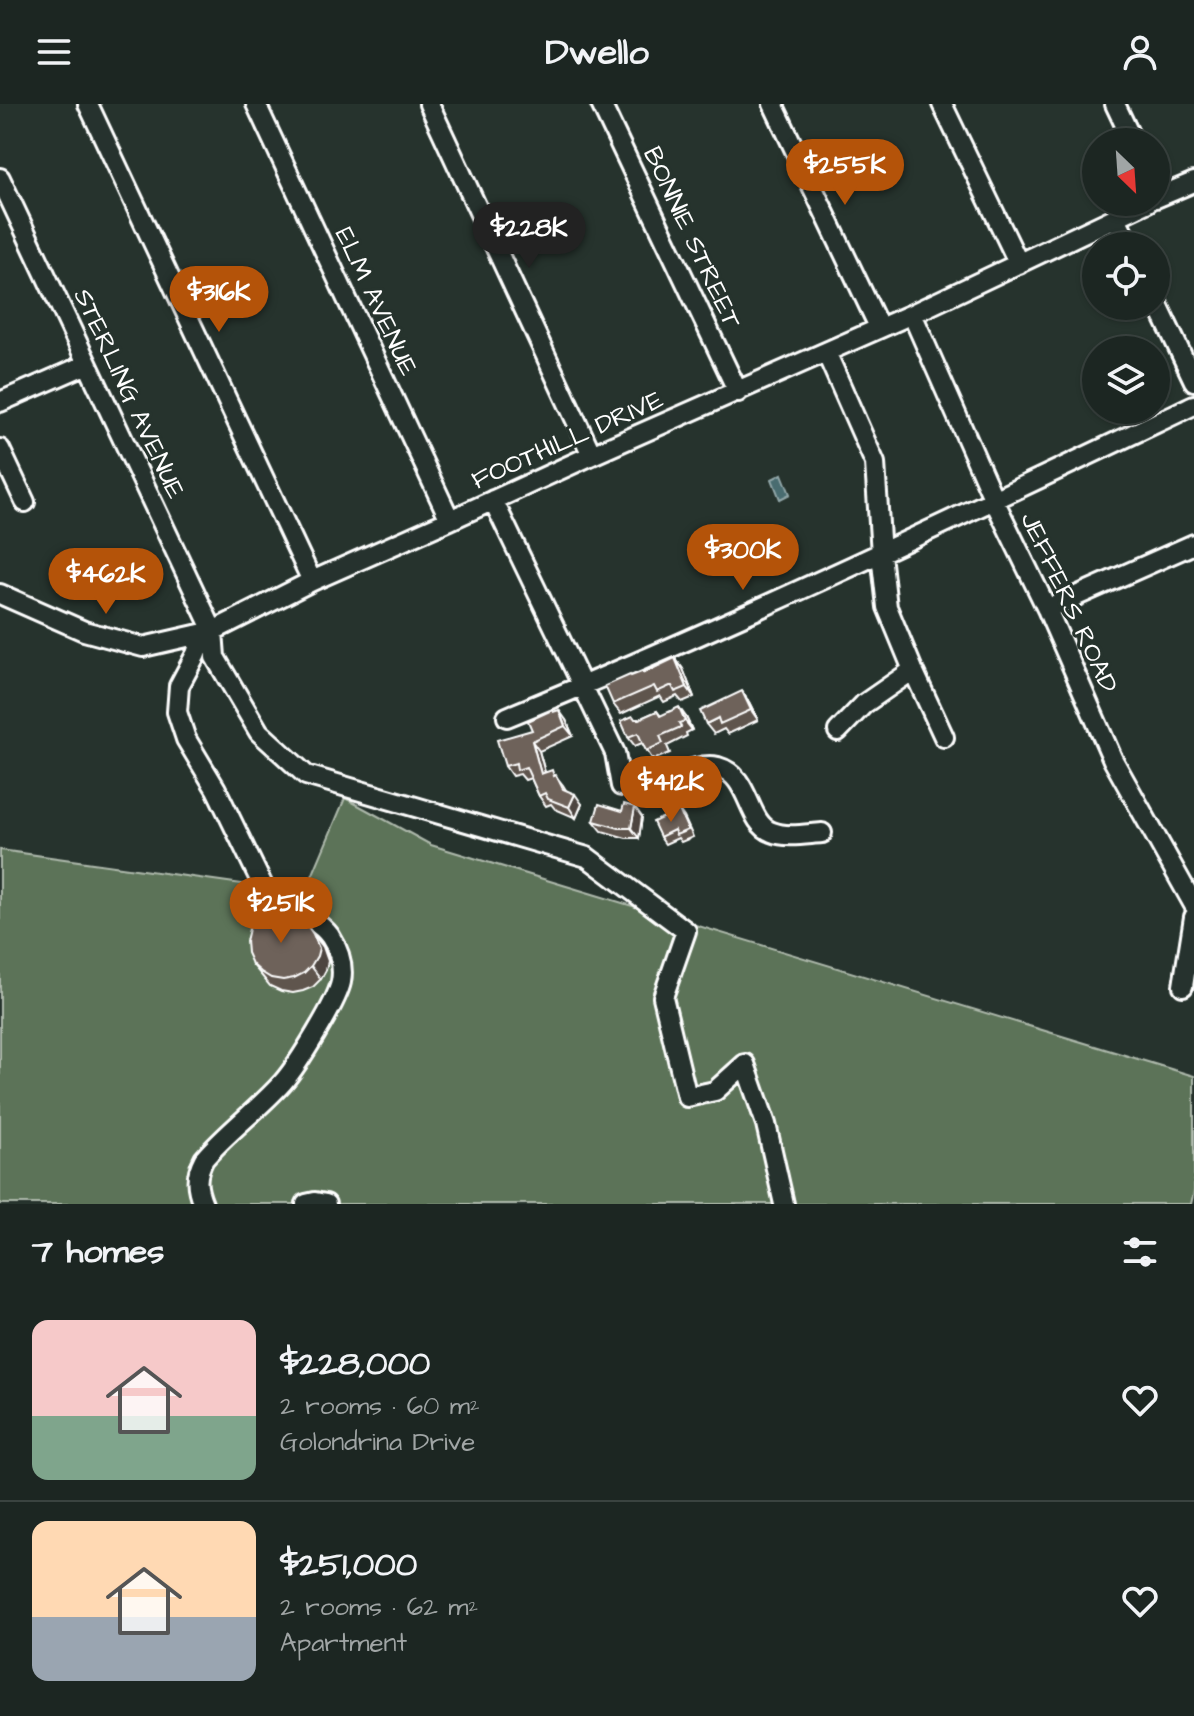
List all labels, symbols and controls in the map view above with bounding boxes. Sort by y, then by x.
text: Dwello [545,27,649,78]
icon: menu [32,30,76,74]
icon: person [1118,30,1162,74]
north arrow [1082,128,1170,216]
map controls [1082,128,1170,424]
pin: $255K [789,139,901,207]
street label: BONNIE STREET [634,141,750,335]
text: $255K [804,147,886,183]
pin: $228K [473,202,585,270]
text: $228K [491,210,567,246]
street label: ELM AVENUE [326,221,426,382]
button: locate [1082,232,1170,320]
pin: $316K [163,266,275,334]
text: $316K [187,274,251,310]
street label: STERLING AVENUE [65,282,194,504]
button: layers [1082,336,1170,424]
street label: FOOTHILL DRIVE [466,382,669,498]
street label: JEFFERS ROAD [1011,506,1127,699]
pin: $300K [687,524,799,592]
text: $300K [705,532,781,568]
pin: $462K [50,548,162,616]
text: $462K [66,556,146,592]
pin: $412K [615,756,727,824]
text: $412K [638,764,704,800]
pin: $251K [225,877,337,945]
text: $251K [248,885,314,921]
text: 7 homes [32,1228,164,1276]
icon: filters [1118,1230,1162,1274]
text: $228,000 [280,1340,430,1388]
icon: home [96,1352,192,1448]
icon: heart [1118,1378,1162,1422]
text: 2 rooms · 60 m² [280,1388,480,1424]
text: Golondrina Drive [280,1424,475,1460]
text: $251,000 [280,1541,417,1589]
icon: home [96,1553,192,1649]
icon: heart [1118,1579,1162,1623]
text: 2 rooms · 62 m² [280,1589,478,1625]
text: Apartment [280,1625,407,1661]

